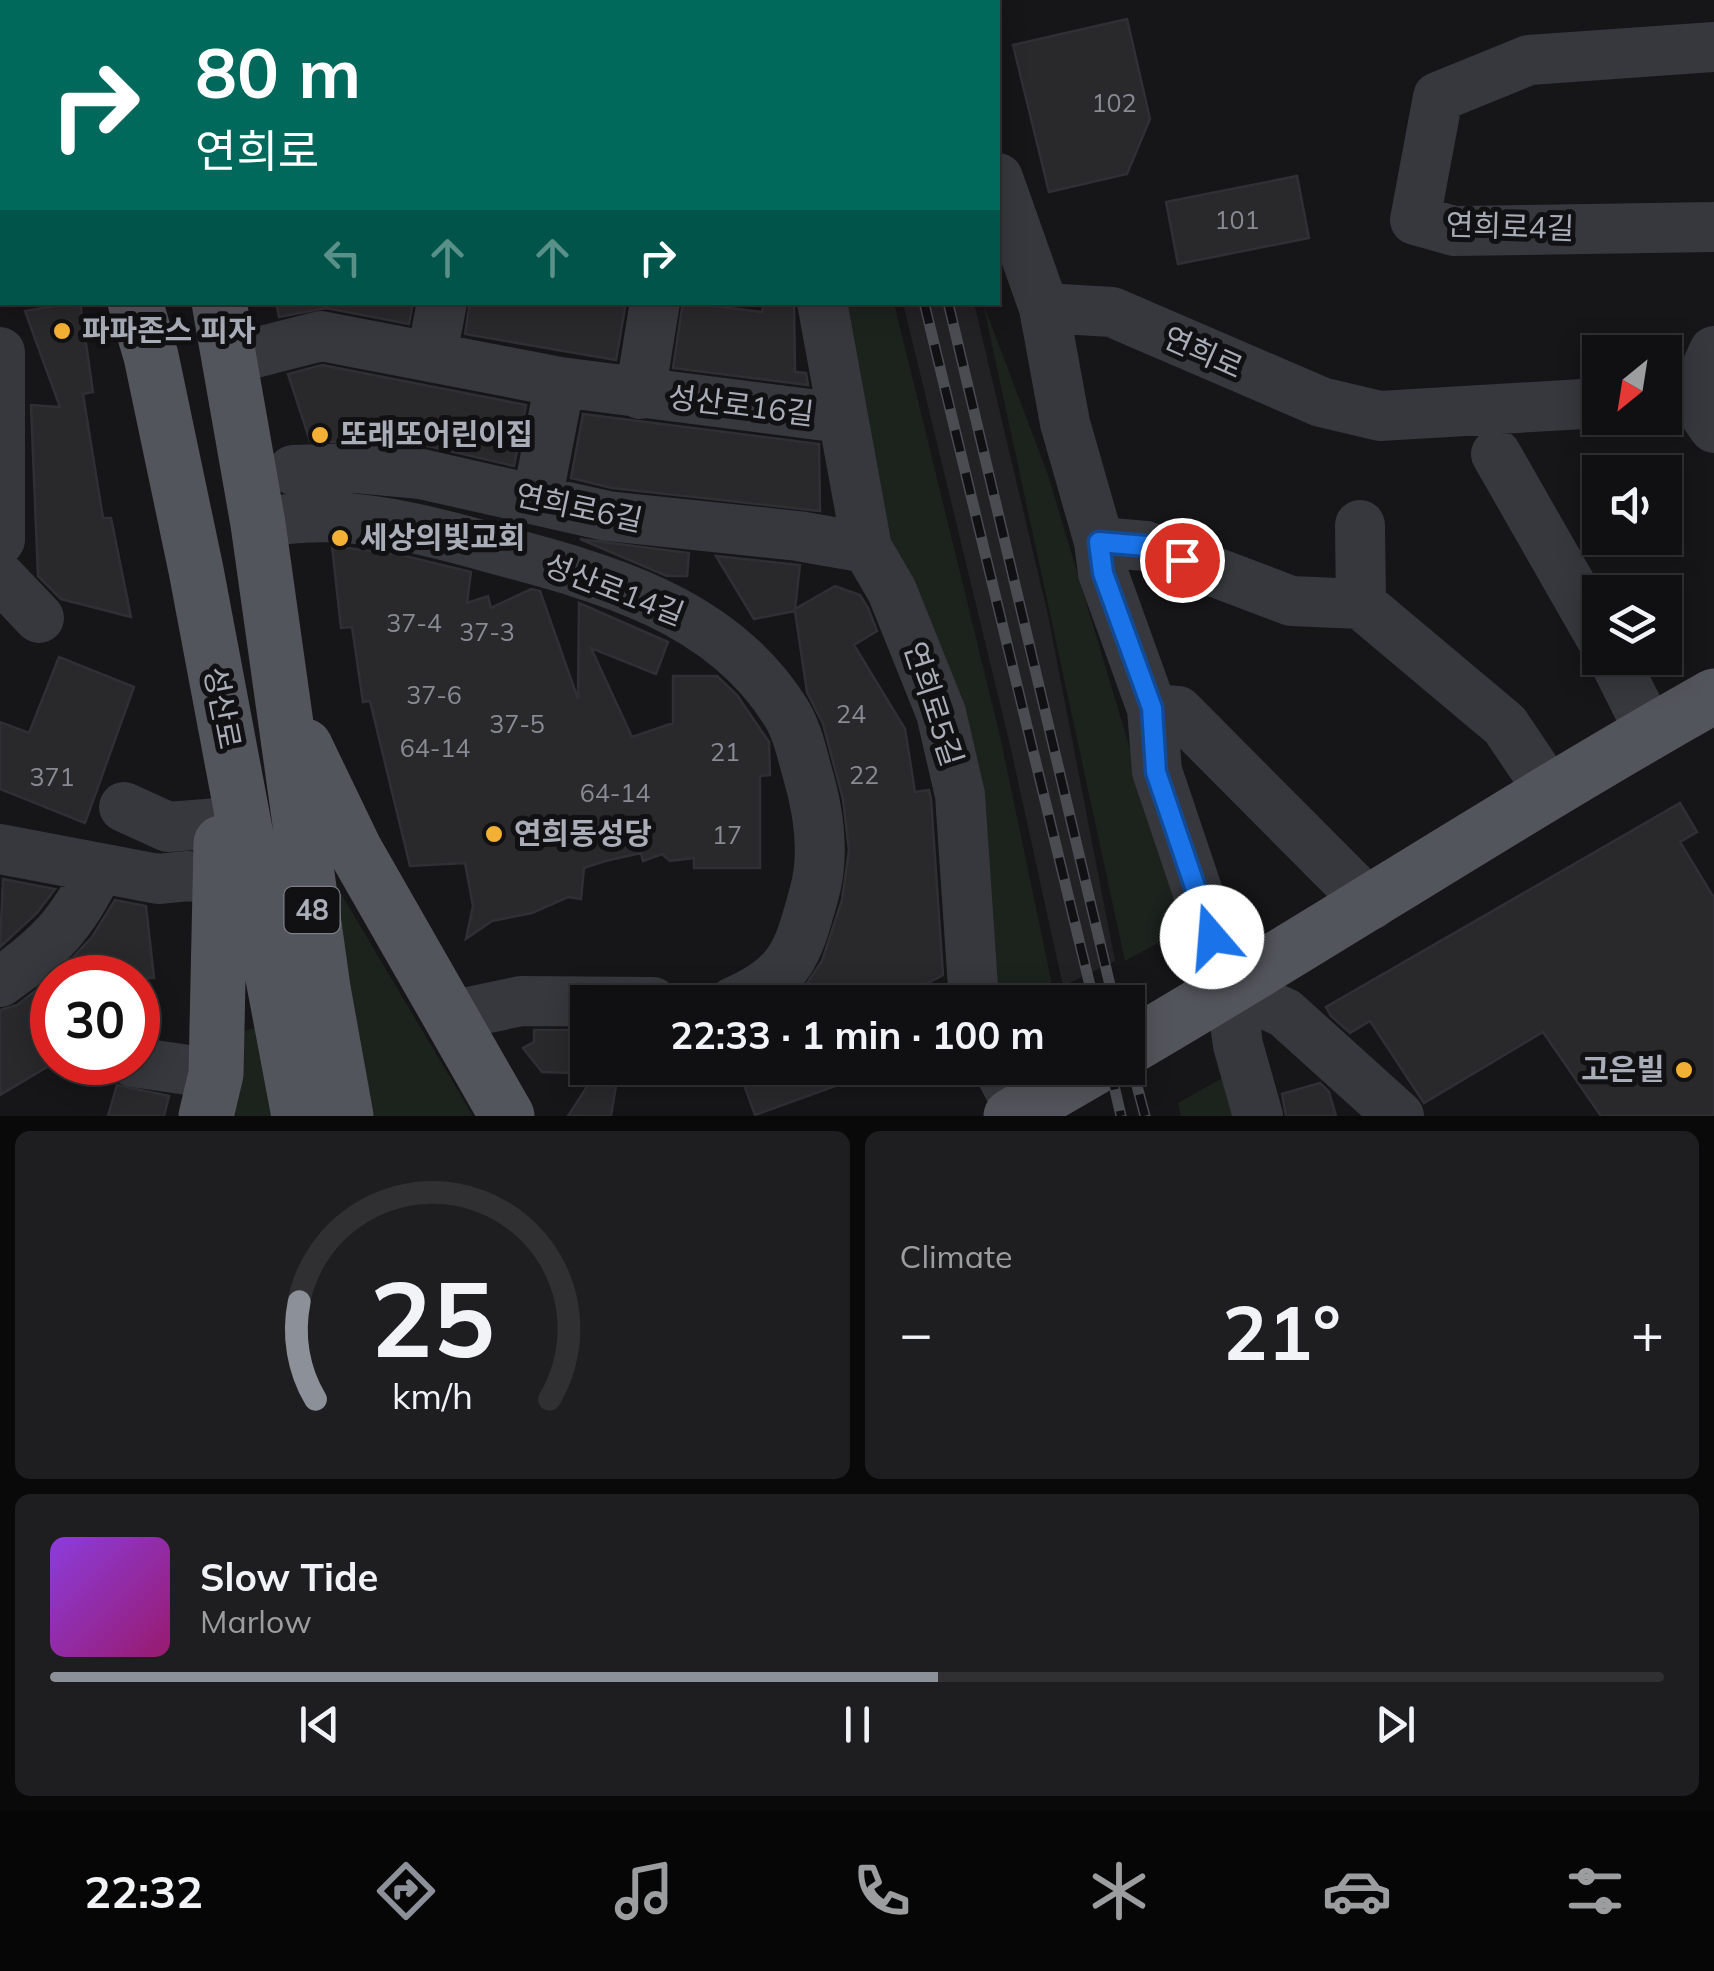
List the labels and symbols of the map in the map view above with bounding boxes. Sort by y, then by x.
house number: 102 [1091,87,1137,118]
house number: 101 [1214,204,1260,235]
street label: 연희로4길 [1445,205,1575,247]
place label: 파파존스 피자 [82,311,256,349]
street label: 연희로 [1158,318,1249,386]
marker: 파파존스 피자 [51,320,73,342]
north arrow [1582,335,1682,435]
street label: 성산로16길 [666,377,816,433]
place label: 또래또어린이집 [340,415,533,453]
marker: 또래또어린이집 [309,424,331,446]
street label: 연희로6길 [512,475,646,539]
place label: 세상의빛교회 [360,518,526,556]
pin [1140,518,1225,603]
marker: 세상의빛교회 [329,527,351,549]
street label: 성산로14길 [539,545,690,633]
house number: 37-4 [386,607,442,638]
house number: 37-3 [459,616,515,647]
street label: 연희로5길 [896,637,972,771]
street label: 성산로 [196,664,250,752]
house number: 37-6 [406,679,462,710]
house number: 24 [836,698,866,729]
house number: 37-5 [489,708,545,739]
house number: 64-14 [400,732,470,763]
house number: 21 [710,736,740,767]
house number: 22 [849,759,879,790]
house number: 371 [29,761,75,792]
house number: 64-14 [580,777,650,808]
place label: 연희동성당 [514,814,652,852]
house number: 17 [712,819,742,850]
marker: 연희동성당 [483,823,505,845]
position arrow [1160,885,1264,989]
road number: 48 [284,887,340,933]
speed limit sign: 30 [30,955,160,1085]
place label: 고은빌 [1581,1050,1664,1088]
marker: 고은빌 [1673,1059,1695,1081]

